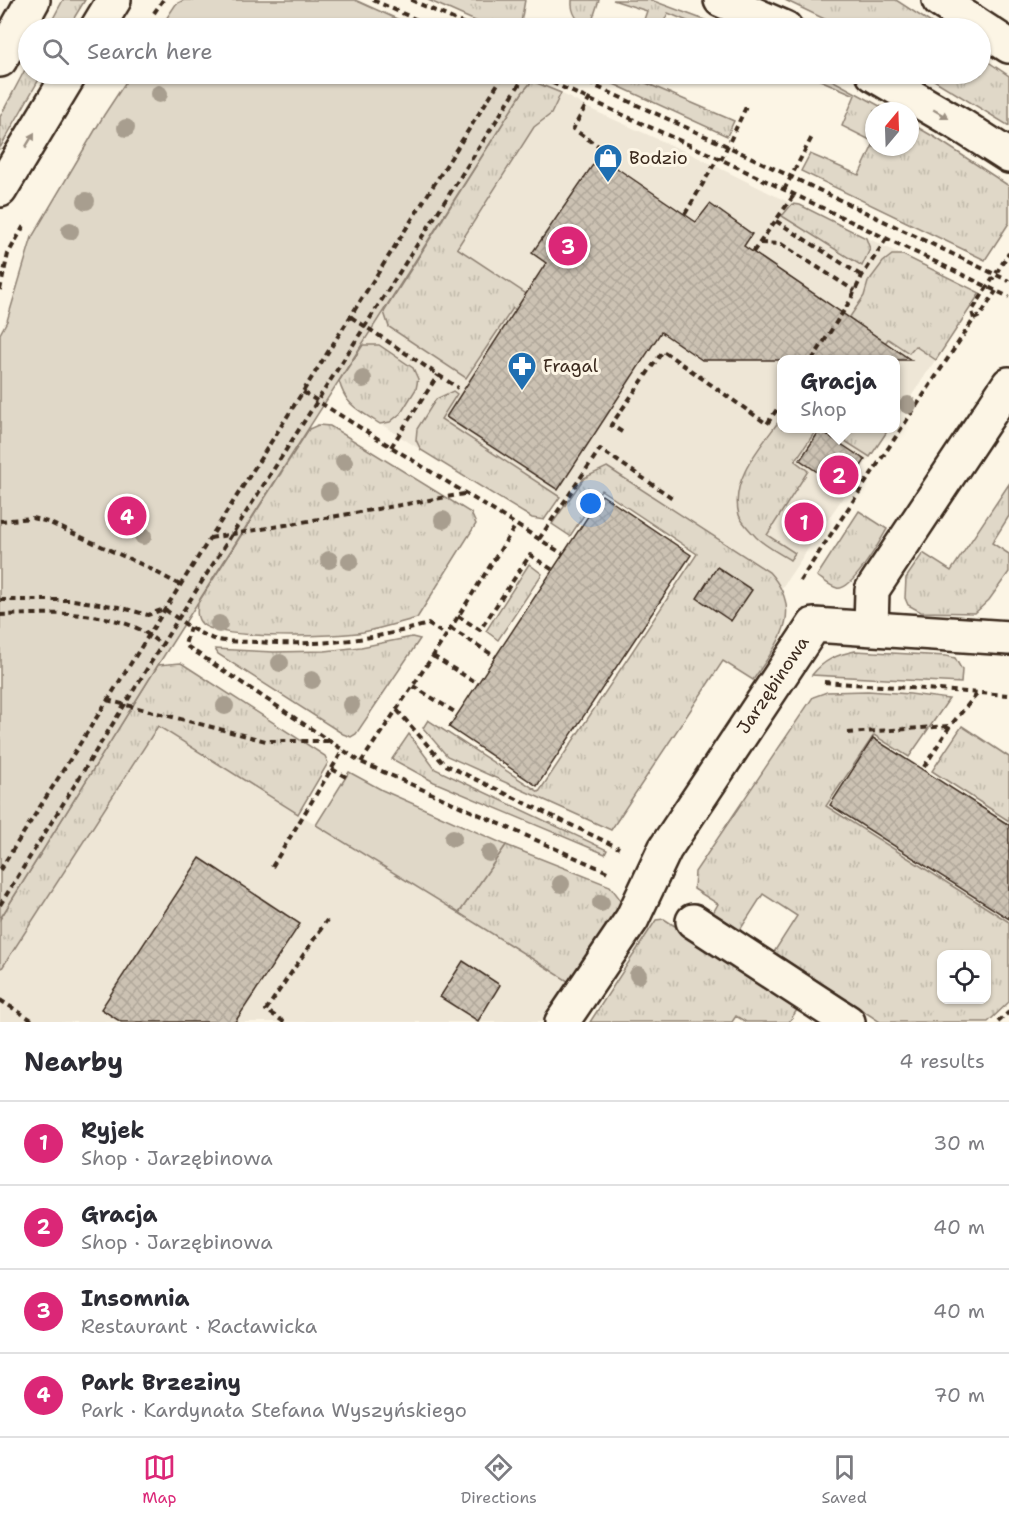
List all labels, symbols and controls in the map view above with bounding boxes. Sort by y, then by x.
search box [18,18,991,84]
icon: search [39,35,72,68]
text: Search here [87,37,213,66]
north arrow [865,102,919,156]
one-way arrow [933,108,949,119]
one-way arrow [25,131,35,148]
shop icon: Bodzio [592,142,624,184]
place label: Bodzio [629,146,688,170]
pin: 3 [548,224,588,268]
pharmacy icon: Fragal [506,350,538,392]
place label: Fragal [543,354,599,378]
popup [777,355,900,433]
text: Gracja [800,367,877,396]
text: Shop [800,396,847,422]
pin: 2 [820,452,858,498]
your location [576,489,605,518]
pin: 4 [108,494,146,538]
pin: 1 [784,500,824,544]
street label: Jarzębinowa [731,631,815,739]
map controls [937,950,991,1004]
button: locate [937,950,991,1004]
text: Nearby [24,1044,123,1079]
text: 4 results [899,1048,985,1074]
text: Ryjek [81,1116,145,1145]
text: 1 [39,1130,48,1156]
text: 30 m [933,1130,985,1156]
text: Shop · Jarzębinowa [81,1145,273,1171]
text: Gracja [81,1200,157,1229]
text: 2 [37,1214,51,1240]
text: 40 m [933,1214,985,1240]
text: Shop · Jarzębinowa [81,1229,273,1255]
text: Insomnia [81,1284,190,1313]
text: 3 [37,1298,51,1324]
text: 40 m [933,1298,985,1324]
text: Restaurant · Racławicka [81,1313,317,1339]
text: Park Brzeziny [81,1368,241,1397]
text: 4 [37,1382,51,1408]
text: 70 m [933,1382,985,1408]
text: Park · Kardynała Stefana Wyszyńskiego [81,1397,467,1423]
tab: Map [142,1451,176,1508]
tab: Directions [461,1451,537,1508]
tab: Saved [821,1451,867,1508]

